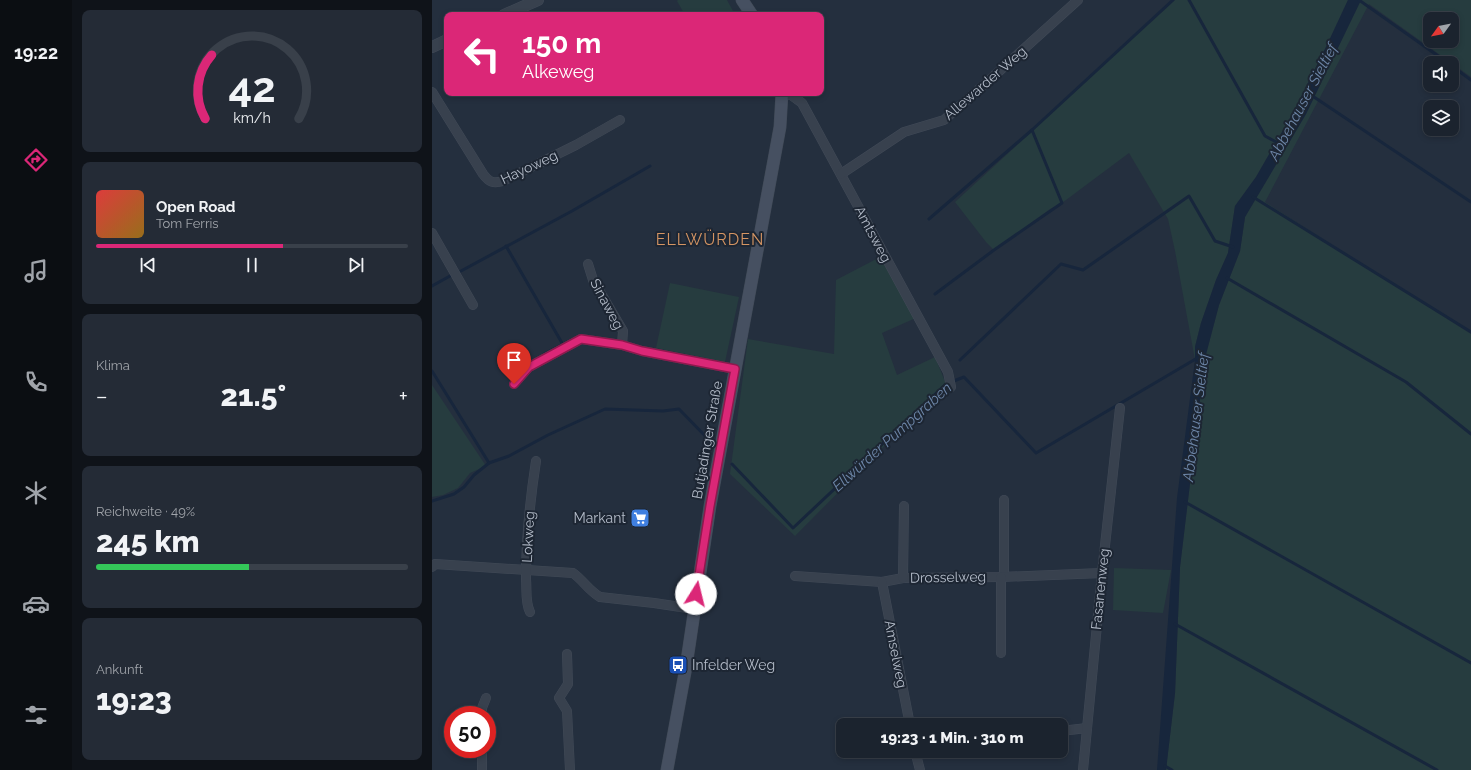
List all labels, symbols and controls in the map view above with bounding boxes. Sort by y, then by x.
north arrow [1423,12,1459,48]
map controls [1423,12,1459,136]
text: 150 m [522,27,601,60]
icon: left [456,28,508,80]
water label: Abbehauser Sieltief [1264,39,1342,164]
text: 19:22 [14,42,58,63]
street label: Allewarder Weg [941,43,1029,123]
button: sound [1423,56,1459,92]
text: Alkeweg [522,61,594,82]
text: 42 [228,63,276,112]
button: layers [1423,100,1459,136]
text: km/h [233,110,271,126]
icon: directions [22,146,50,174]
street label: Hayoweg [498,147,560,187]
text: Open Road [156,198,236,216]
street label: Amtsweg [851,203,895,265]
text: Tom Ferris [156,216,219,231]
district label: ELLWÜRDEN [656,229,764,249]
icon: previous [137,254,159,276]
icon: pause [241,254,263,276]
icon: next [345,254,367,276]
icon: music [22,257,50,285]
street label: Sinaweg [587,276,627,332]
pin [497,343,531,384]
icon: arrive [503,349,525,371]
water label: Abbehauser Sieltief [1179,349,1213,484]
text: Klima [96,358,130,373]
icon: phone [22,368,50,396]
text: 21.5° [221,378,286,413]
water label: Ellwürder Pumpgraben [829,379,955,495]
street label: Butjadinger Straße [689,380,725,500]
text: − [96,383,108,409]
text: + [399,383,408,409]
icon: climate [22,479,50,507]
text: Reichweite · 49% [96,504,195,519]
supermarket icon: Markant [629,507,651,529]
place label: Markant [573,510,626,526]
street label: Lokweg [519,511,537,563]
text: 245 km [96,524,200,559]
street label: Fasanenweg [1088,548,1112,630]
street label: Drosselweg [910,568,986,586]
position arrow [675,573,717,615]
icon: car [22,590,50,618]
street label: Amselweg [882,619,910,689]
bus stop icon: Infelder Weg [667,654,689,676]
place label: Infelder Weg [692,657,775,673]
text: Ankunft [96,662,143,677]
text: 19:23 [96,682,172,717]
icon: filters [22,701,50,729]
speed limit sign: 50 [444,706,496,758]
text: 19:23 · 1 Min. · 310 m [880,729,1024,747]

